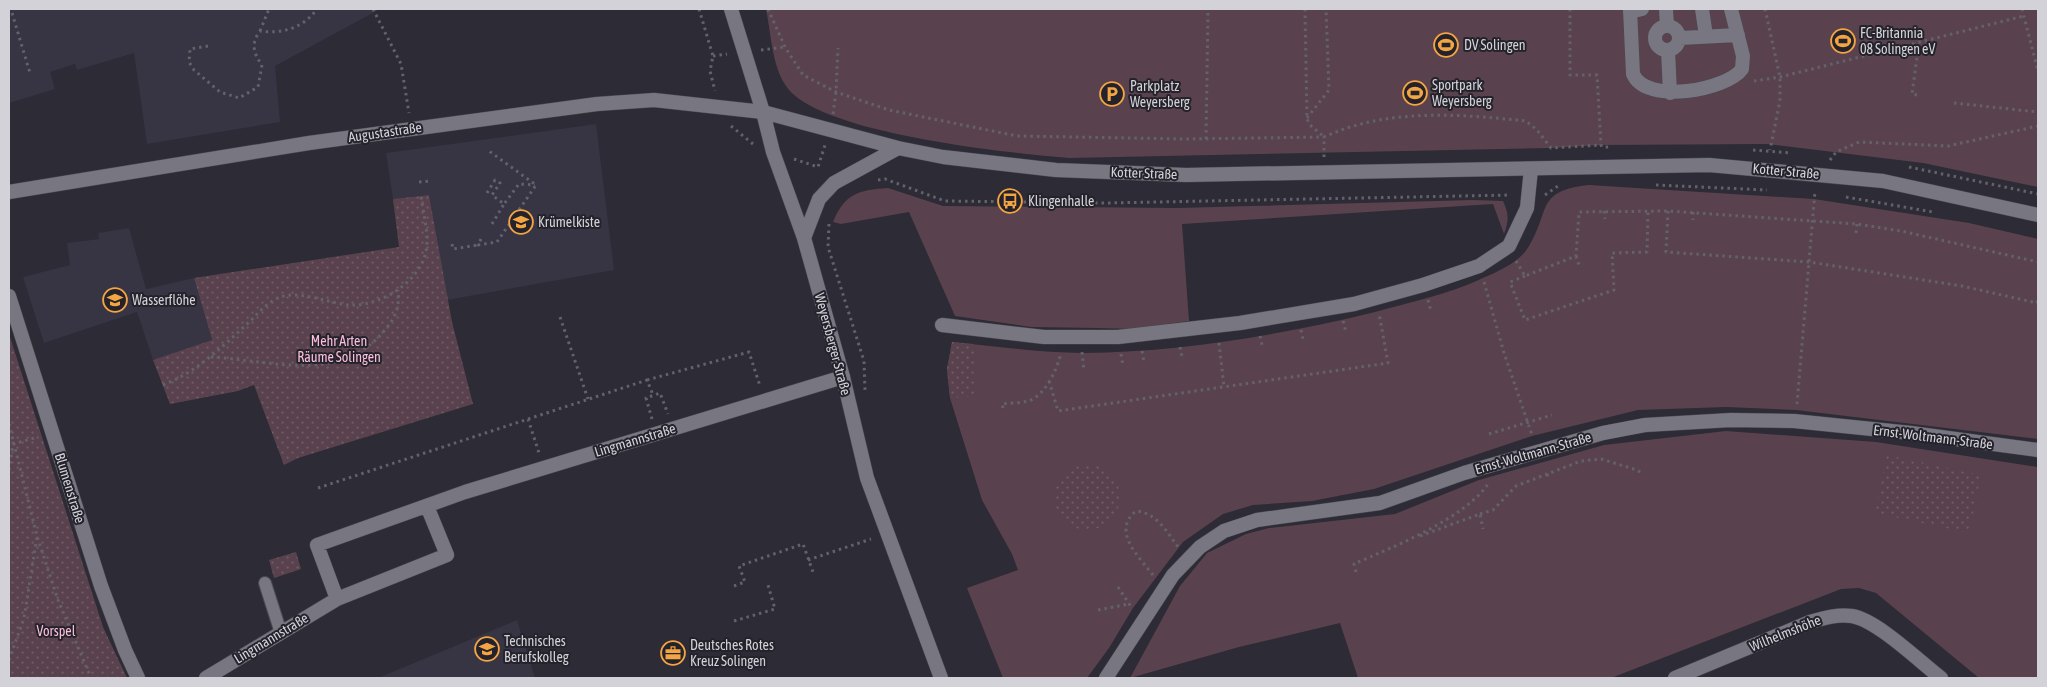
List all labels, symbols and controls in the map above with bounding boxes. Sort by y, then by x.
place label: FC-Britannia 08 Solingen eV [1860,25,1935,57]
sports icon: FC-Britannia 08 Solingen eV [1830,28,1856,54]
sports icon: DV Solingen [1433,32,1459,58]
place label: DV Solingen [1464,37,1526,53]
place label: Sportpark Weyersberg [1432,77,1492,109]
place label: Parkplatz Weyersberg [1130,78,1190,110]
sports icon: Sportpark Weyersberg [1402,80,1428,106]
parking icon: Parkplatz Weyersberg [1099,81,1125,107]
street label: Augustastraße [347,119,423,145]
street label: Kotter Straße [1752,160,1820,182]
street label: Kotter Straße [1110,164,1178,182]
bus stop icon: Klingenhalle [997,188,1023,214]
place label: Klingenhalle [1028,193,1094,209]
school or university icon: Krümelkiste [508,209,534,235]
place label: Krümelkiste [538,214,600,230]
school or university icon: Wasserflöhe [102,287,128,313]
street label: Weyersberger Straße [812,291,854,397]
place label: Wasserflöhe [132,292,196,308]
park label: Mehr Arten Räume Solingen [297,333,381,365]
street label: Lingmannstraße [593,420,677,460]
street label: Ernst-Woltmann-Straße [1872,422,1994,452]
street label: Ernst-Woltmann-Straße [1473,429,1593,477]
street label: Blumenstraße [52,451,88,525]
street label: Lingmannstraße [231,610,311,666]
street label: Wilhelmshöhe [1747,611,1823,655]
park label: Vorspel [37,623,76,639]
place label: Technisches Berufskolleg [504,633,569,665]
school or university icon: Technisches Berufskolleg [474,636,500,662]
place label: Deutsches Rotes Kreuz Solingen [690,637,774,669]
office icon: Deutsches Rotes Kreuz Solingen [660,640,686,666]

